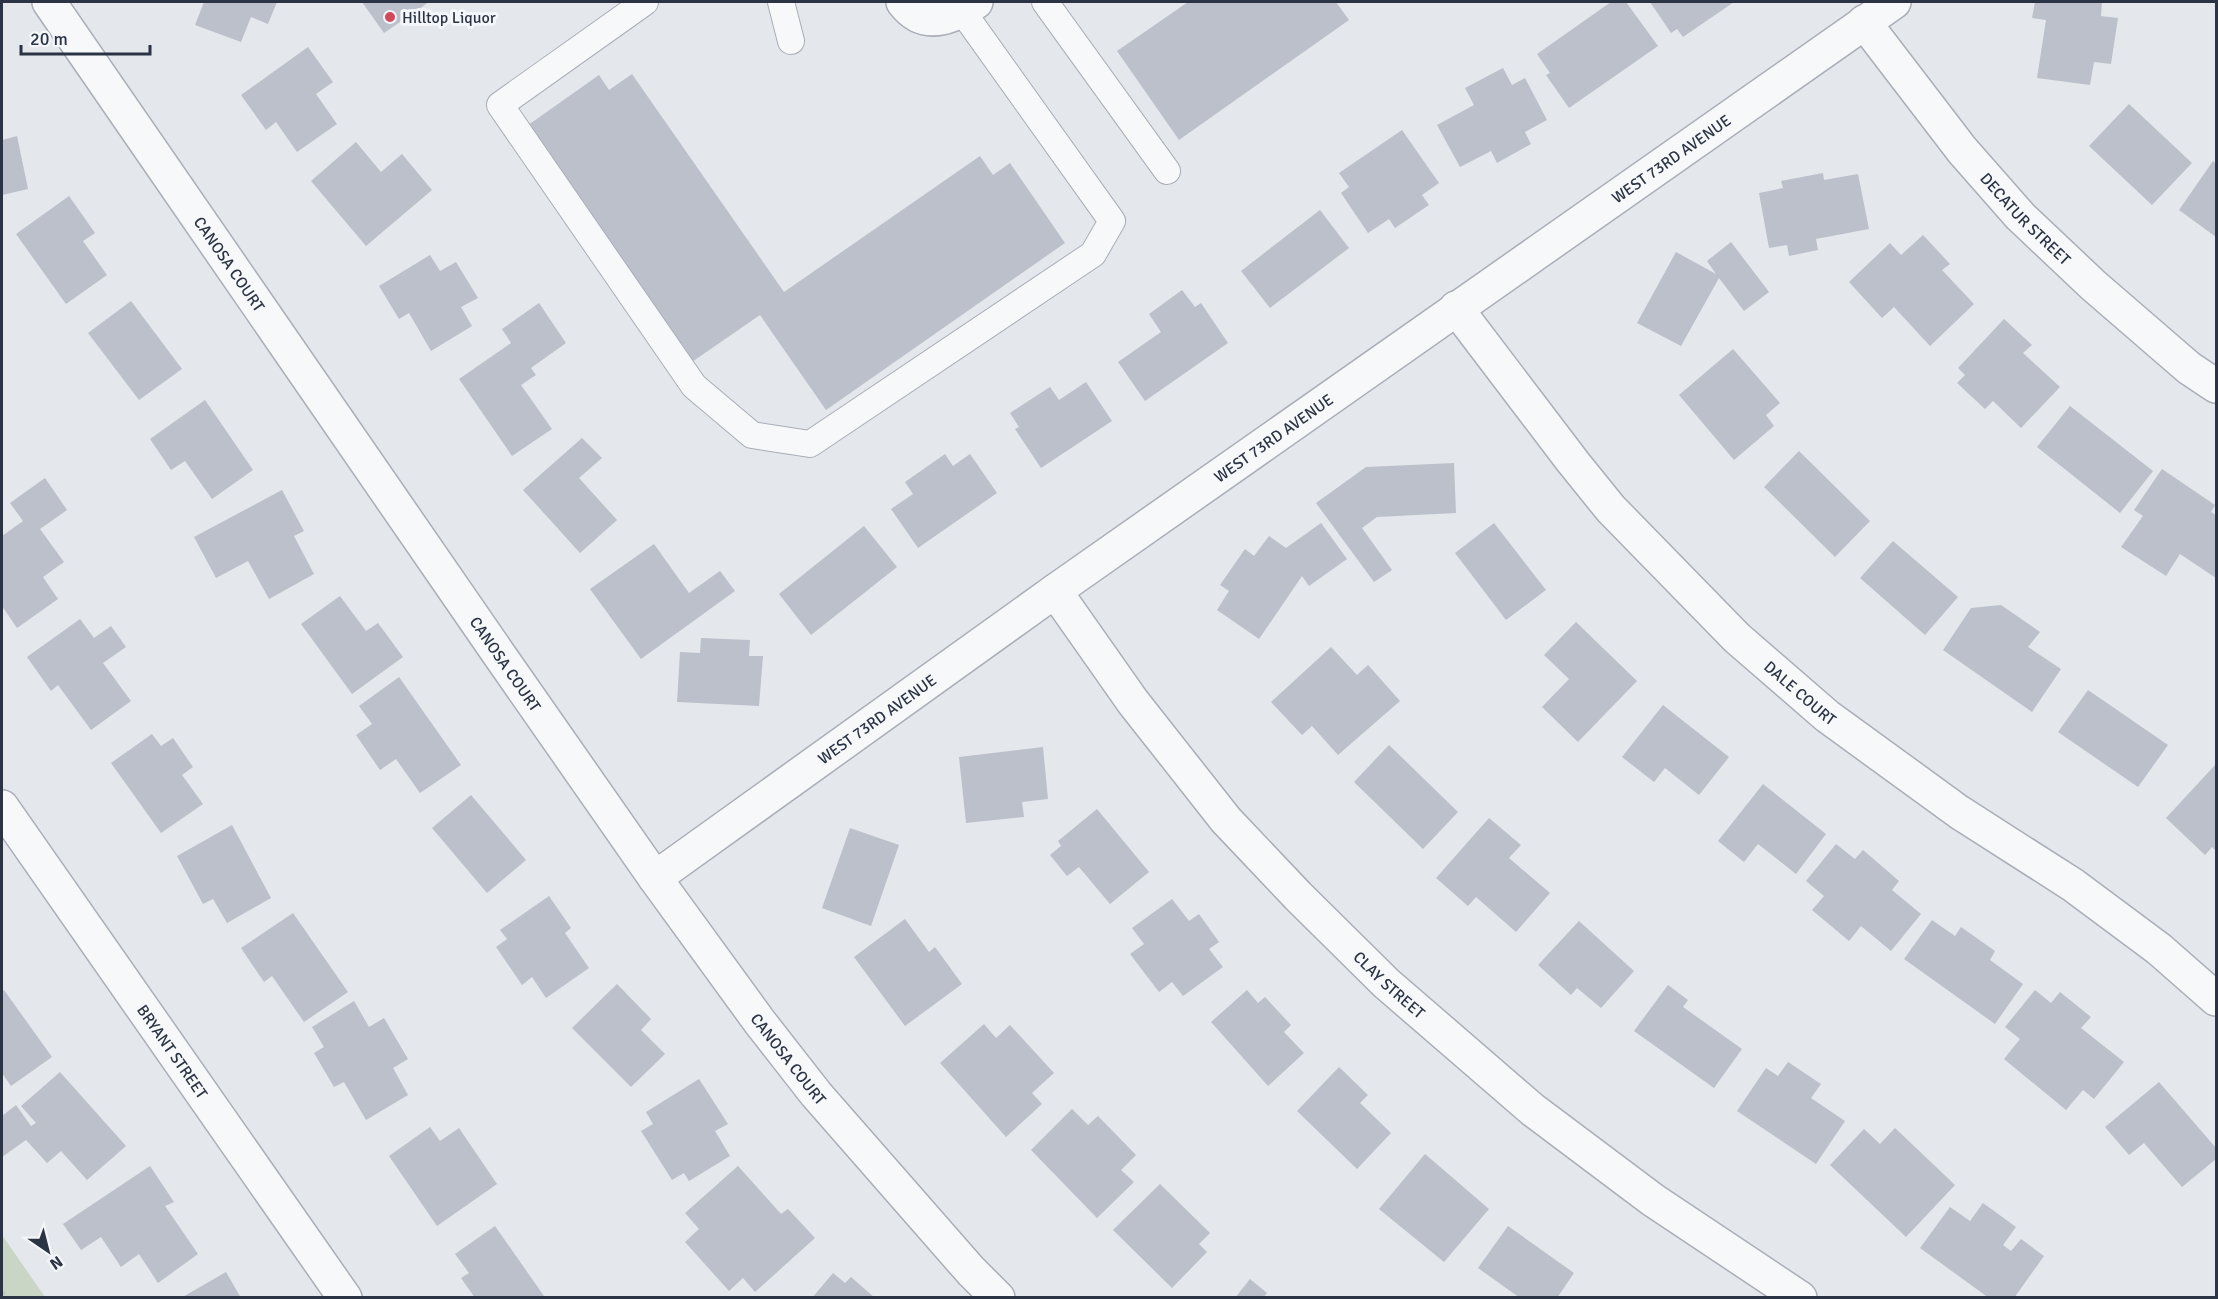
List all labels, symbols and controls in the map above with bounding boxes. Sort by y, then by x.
place label: Hilltop Liquor [402,8,496,28]
marker: Hilltop Liquor [383,10,397,24]
scale bar [21,18,150,56]
text: 20 m [30,28,68,50]
street label: WEST 73RD AVENUE [1608,111,1735,208]
street label: DECATUR STREET [1976,169,2075,270]
street label: CANOSA COURT [189,213,269,316]
street label: WEST 73RD AVENUE [1210,390,1337,487]
street label: CANOSA COURT [465,613,545,716]
street label: DALE COURT [1760,657,1840,730]
street label: WEST 73RD AVENUE [814,670,941,769]
street label: CLAY STREET [1349,947,1429,1023]
street label: BRYANT STREET [132,1001,212,1103]
street label: CANOSA COURT [746,1010,830,1110]
north arrow [18,1221,78,1281]
text: N [46,1251,66,1274]

